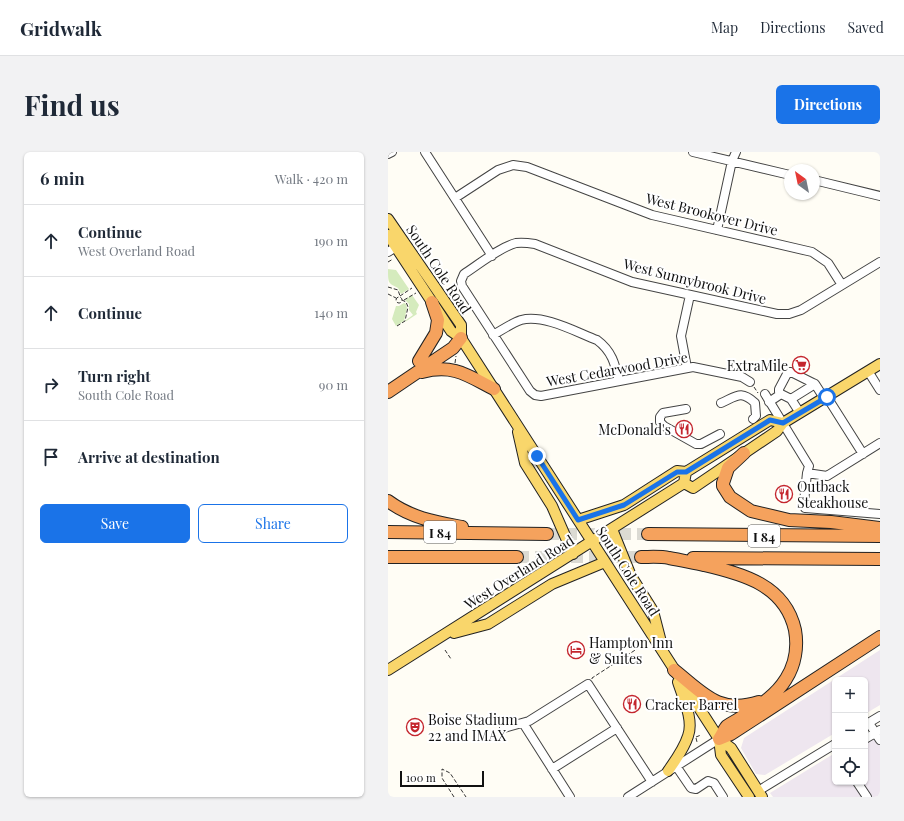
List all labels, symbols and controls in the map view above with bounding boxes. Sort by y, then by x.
text: Gridwalk [20,15,102,41]
text: Map [711,18,738,37]
text: Directions [760,18,826,37]
text: Saved [848,18,884,37]
button: Directions [776,85,880,124]
text: Find us [24,86,120,123]
north arrow [784,164,820,200]
text: 6 min [40,167,85,189]
text: Walk · 420 m [275,170,348,187]
street label: West Brookover Drive [643,188,780,240]
street label: South Cole Road [402,221,476,317]
text: Continue [78,222,142,242]
icon: ahead [40,230,62,252]
text: 190 m [314,232,348,249]
text: West Overland Road [78,242,195,259]
street label: West Sunnybrook Drive [620,254,769,308]
icon: ahead [40,302,62,324]
text: Continue [78,303,142,323]
text: 140 m [314,304,348,321]
street label: West Cedarwood Drive [544,347,689,391]
supermarket icon: ExtraMile [791,355,811,375]
place label: ExtraMile [727,356,788,375]
text: Turn right [78,366,151,386]
icon: right [40,374,62,396]
text: 90 m [319,376,348,393]
text: South Cole Road [78,386,174,403]
route start [818,388,836,406]
restaurant icon: McDonald's [674,419,694,439]
place label: McDonald's [598,420,671,439]
icon: arrive [40,446,62,468]
text: Arrive at destination [78,447,220,467]
route end [528,447,546,465]
place label: Outback Steakhouse [797,477,868,512]
restaurant icon: Outback Steakhouse [774,484,794,504]
button: Save [40,504,190,543]
button: Share [198,504,348,543]
road number: I 84 [424,521,456,543]
street label: South Cole Road [592,522,664,620]
road number: I 84 [748,525,780,547]
street label: West Overland Road [460,531,578,614]
place label: Hampton Inn & Suites [589,633,674,668]
hotel icon: Hampton Inn & Suites [566,640,586,660]
map controls [832,677,868,785]
button: + [832,677,868,713]
restaurant icon: Cracker Barrel [622,694,642,714]
place label: Cracker Barrel [645,695,737,714]
place label: Boise Stadium 22 and IMAX [428,710,518,745]
button: − [832,713,868,749]
theatre icon: Boise Stadium 22 and IMAX [405,717,425,737]
button: locate [832,749,868,785]
scale bar [400,769,484,788]
text: 100 m [406,770,436,785]

